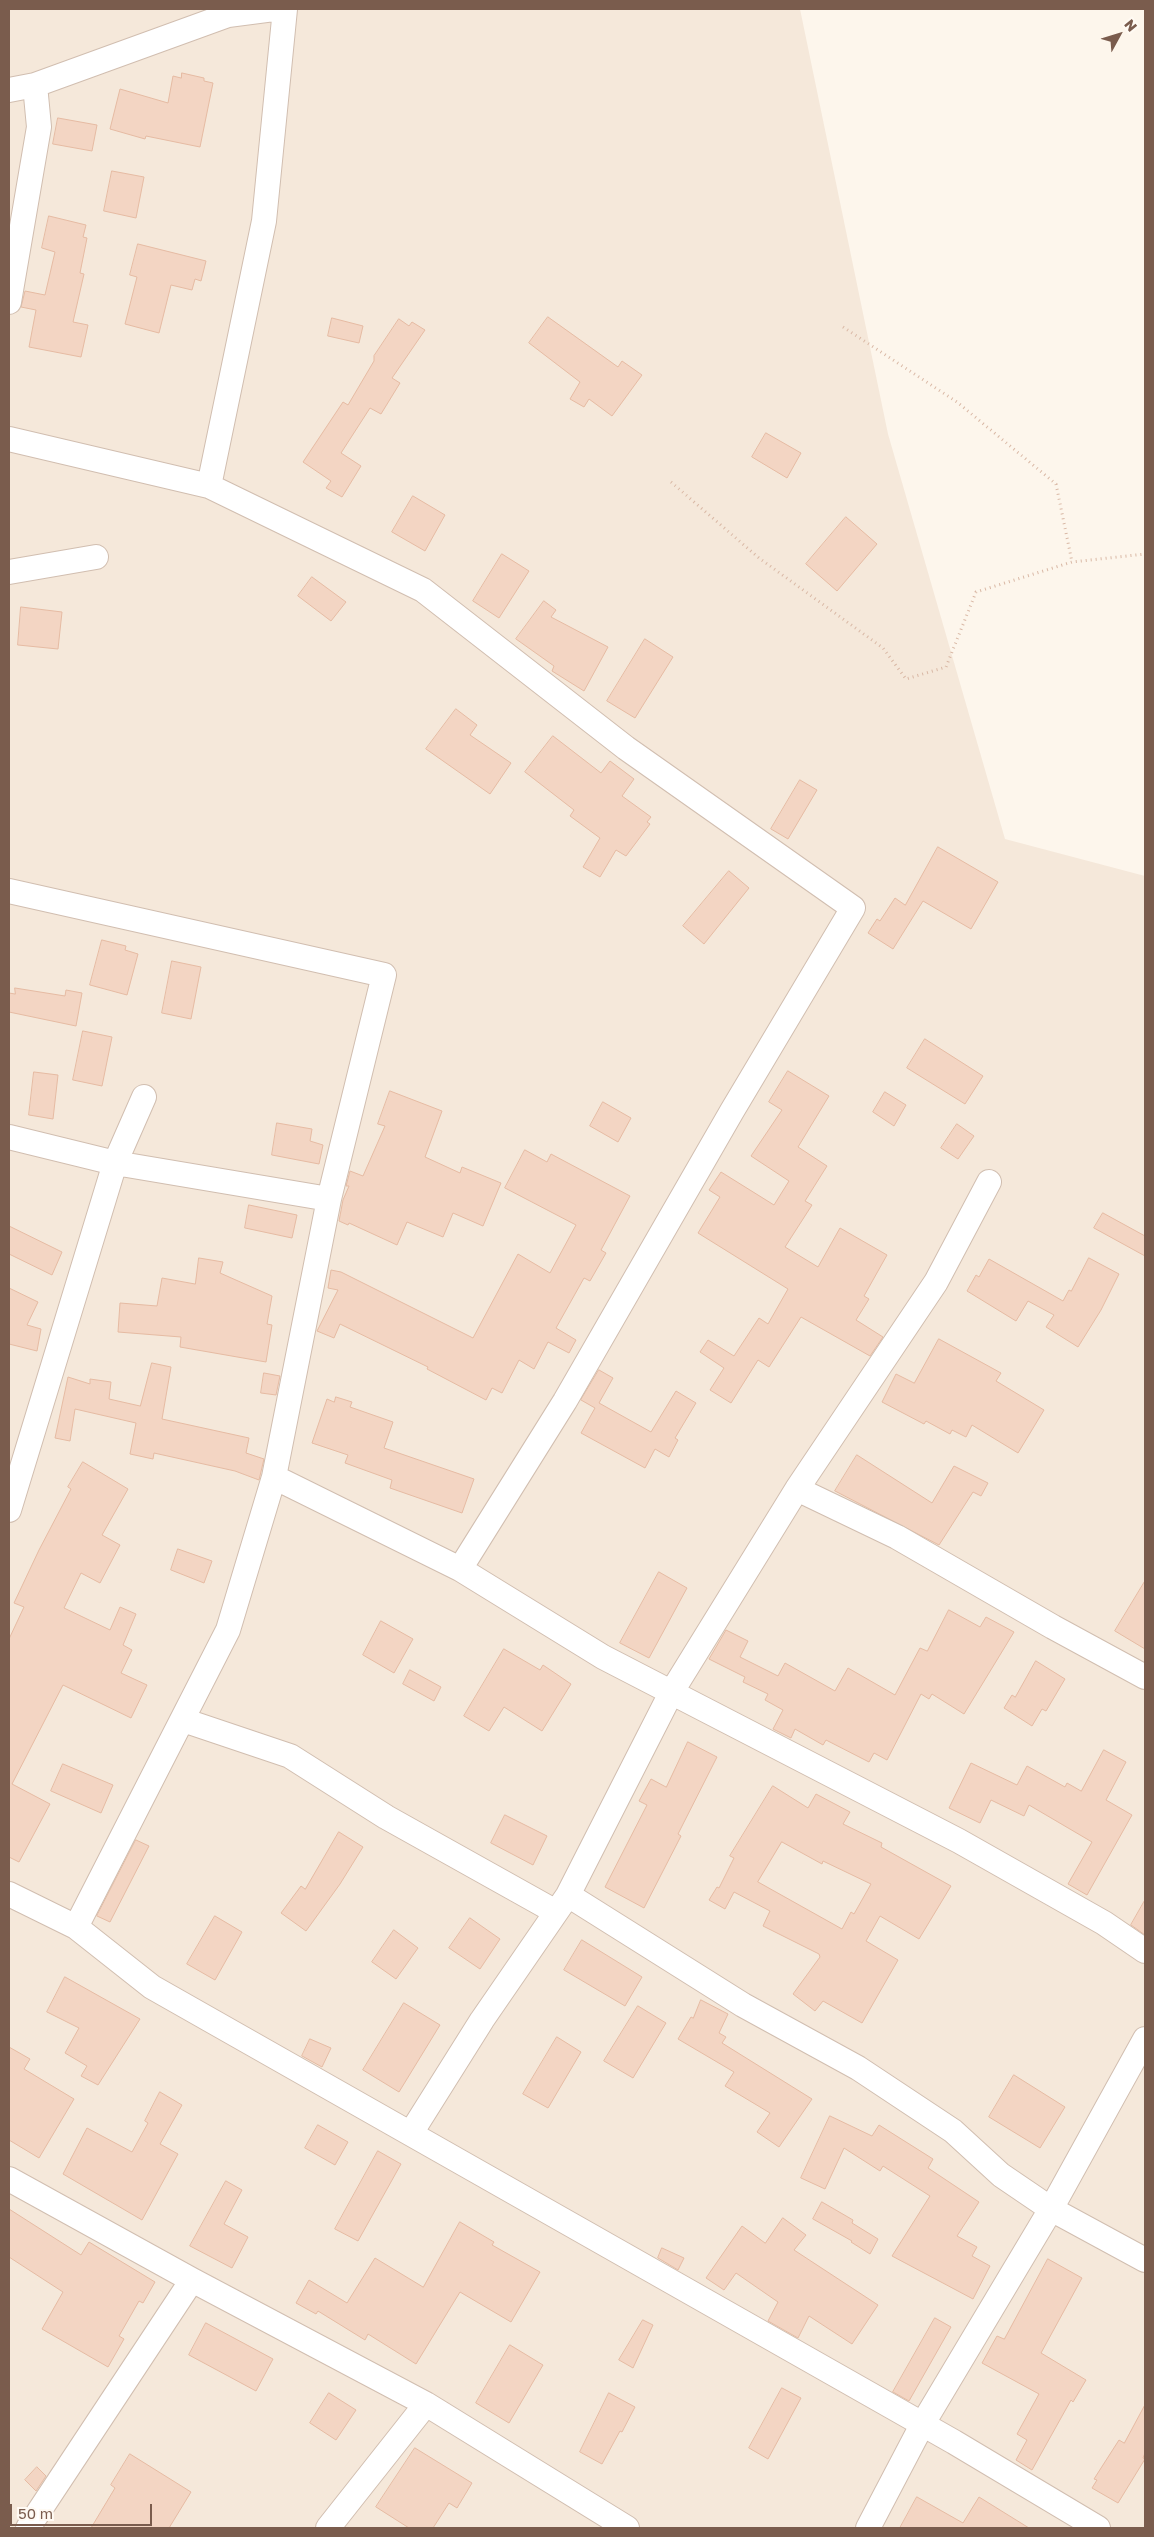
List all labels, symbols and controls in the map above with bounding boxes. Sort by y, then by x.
north arrow [1094,10,1144,60]
text: N [1121,16,1141,35]
scale bar [12,2494,155,2526]
text: 50 m [18,2504,53,2522]

